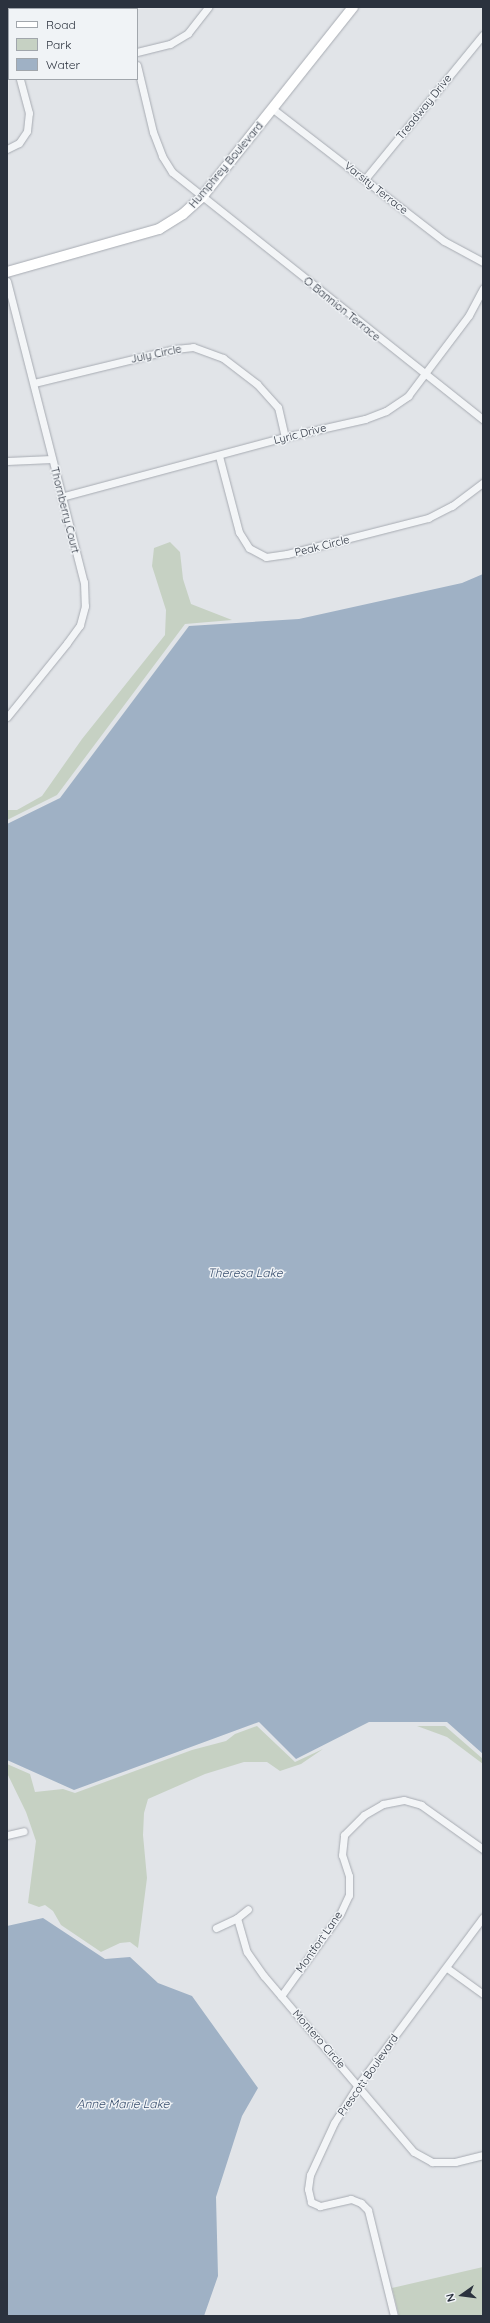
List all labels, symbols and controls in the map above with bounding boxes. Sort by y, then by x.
legend [8,8,138,80]
text: Road [46,17,76,32]
text: Park [46,37,71,52]
text: Water [46,57,80,72]
street label: Treadway Drive [394,72,454,142]
street label: Humphrey Boulevard [186,119,266,211]
street label: Varsity Terrace [342,159,410,217]
street label: O Bannion Terrace [301,274,383,344]
street label: July Circle [129,342,183,366]
street label: Lyric Drive [272,421,328,447]
street label: Thornberry Court [48,465,82,555]
street label: Peak Circle [293,533,351,559]
water label: Theresa Lake [208,1266,282,1280]
street label: Montfort Lane [293,1909,345,1975]
street label: Montero Circle [290,2007,348,2071]
street label: Prescott Boulevard [335,2032,401,2118]
water label: Anne Marie Lake [77,2097,169,2111]
north arrow [442,2275,482,2315]
text: N [443,2292,458,2304]

